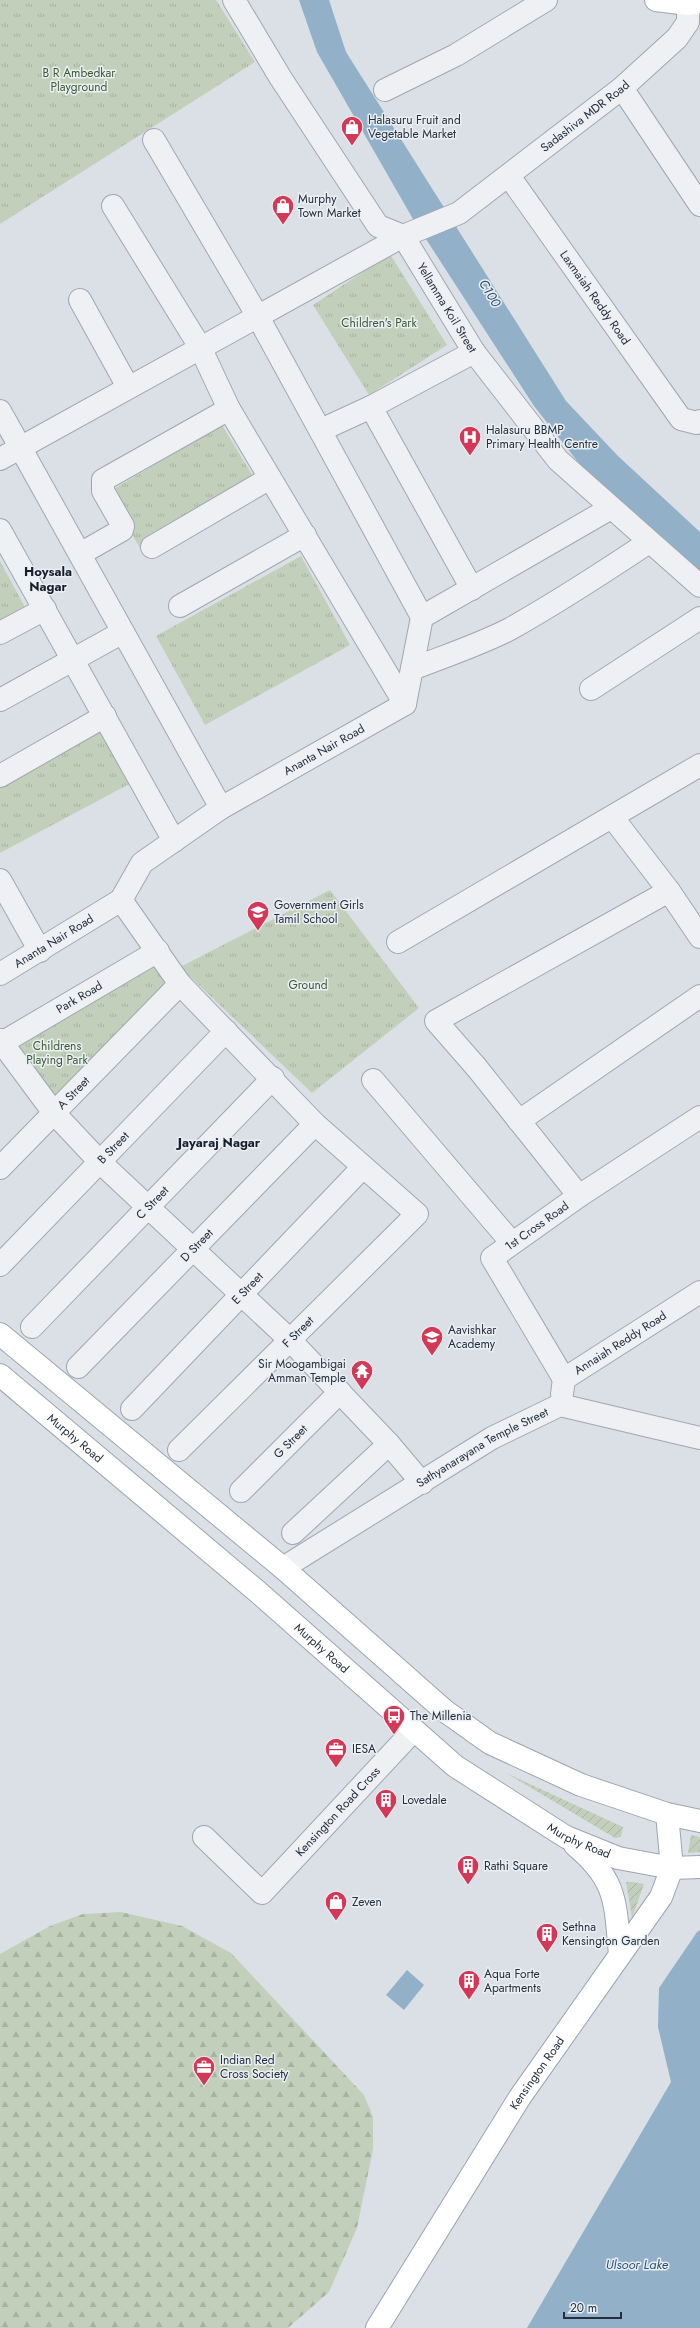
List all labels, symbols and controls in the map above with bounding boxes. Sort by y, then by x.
park label: B R Ambedkar Playground [43,64,116,96]
street label: Sadashiva MDR Road [537,76,634,156]
place label: Halasuru Fruit and Vegetable Market [368,111,461,143]
shop icon: Halasuru Fruit and Vegetable Market [339,114,365,147]
place label: Murphy Town Market [298,190,361,222]
shop icon: Murphy Town Market [270,193,296,226]
street label: Laxmaiah Reddy Road [555,247,635,348]
street label: Yellamma Koil Street [412,259,481,356]
water label: C100 [474,275,506,311]
park label: Children's Park [341,314,417,332]
place label: Halasuru BBMP Primary Health Centre [486,421,598,453]
hospital icon: Halasuru BBMP Primary Health Centre [457,424,483,457]
district label: Hoysala Nagar [24,562,72,596]
street label: Ananta Nair Road [280,720,368,780]
place label: Government Girls Tamil School [274,896,364,928]
school or university icon: Government Girls Tamil School [245,899,271,932]
street label: Ananta Nair Road [10,910,97,972]
park label: Ground [288,976,328,994]
street label: Park Road [53,977,106,1018]
park label: Childrens Playing Park [26,1037,89,1069]
street label: A Street [53,1072,94,1114]
street label: B Street [93,1127,133,1168]
district label: Jayaraj Nagar [175,1133,261,1152]
street label: C Street [132,1182,173,1224]
street label: 1st Cross Road [501,1197,573,1255]
street label: D Street [176,1224,217,1266]
street label: E Street [227,1268,267,1308]
street label: Annaiah Reddy Road [571,1307,670,1379]
street label: F Street [278,1312,318,1352]
place label: Aavishkar Academy [448,1321,497,1353]
school or university icon: Aavishkar Academy [419,1324,445,1357]
place label: Sir Moogambigai Amman Temple [258,1355,346,1387]
temple icon: Sir Moogambigai Amman Temple [349,1358,375,1391]
street label: Sathyanarayana Temple Street [413,1403,551,1492]
street label: Murphy Road [43,1409,107,1467]
street label: G Street [269,1420,312,1463]
street label: Murphy Road [290,1619,353,1677]
bus stop icon: The Millenia [381,1703,407,1736]
place label: The Millenia [410,1707,472,1725]
office icon: IESA [323,1736,349,1769]
place label: IESA [352,1740,376,1758]
street label: Kensington Road Cross [291,1762,385,1861]
building icon: Lovedale [373,1787,399,1820]
place label: Lovedale [402,1791,447,1809]
street label: Murphy Road [544,1818,613,1863]
building icon: Rathi Square [455,1853,481,1886]
place label: Rathi Square [484,1857,548,1875]
shop icon: Zeven [323,1889,349,1922]
place label: Zeven [352,1893,382,1911]
place label: Sethna Kensington Garden [562,1918,660,1950]
building icon: Sethna Kensington Garden [534,1921,560,1954]
place label: Aqua Forte Apartments [484,1965,541,1997]
building icon: Aqua Forte Apartments [456,1968,482,2001]
street label: Kensington Road [505,2033,569,2113]
place label: Indian Red Cross Society [220,2051,289,2083]
office icon: Indian Red Cross Society [191,2054,217,2087]
water label: Ulsoor Lake [606,2255,669,2274]
scale bar [564,2294,621,2320]
text: 20 m [570,2299,597,2317]

